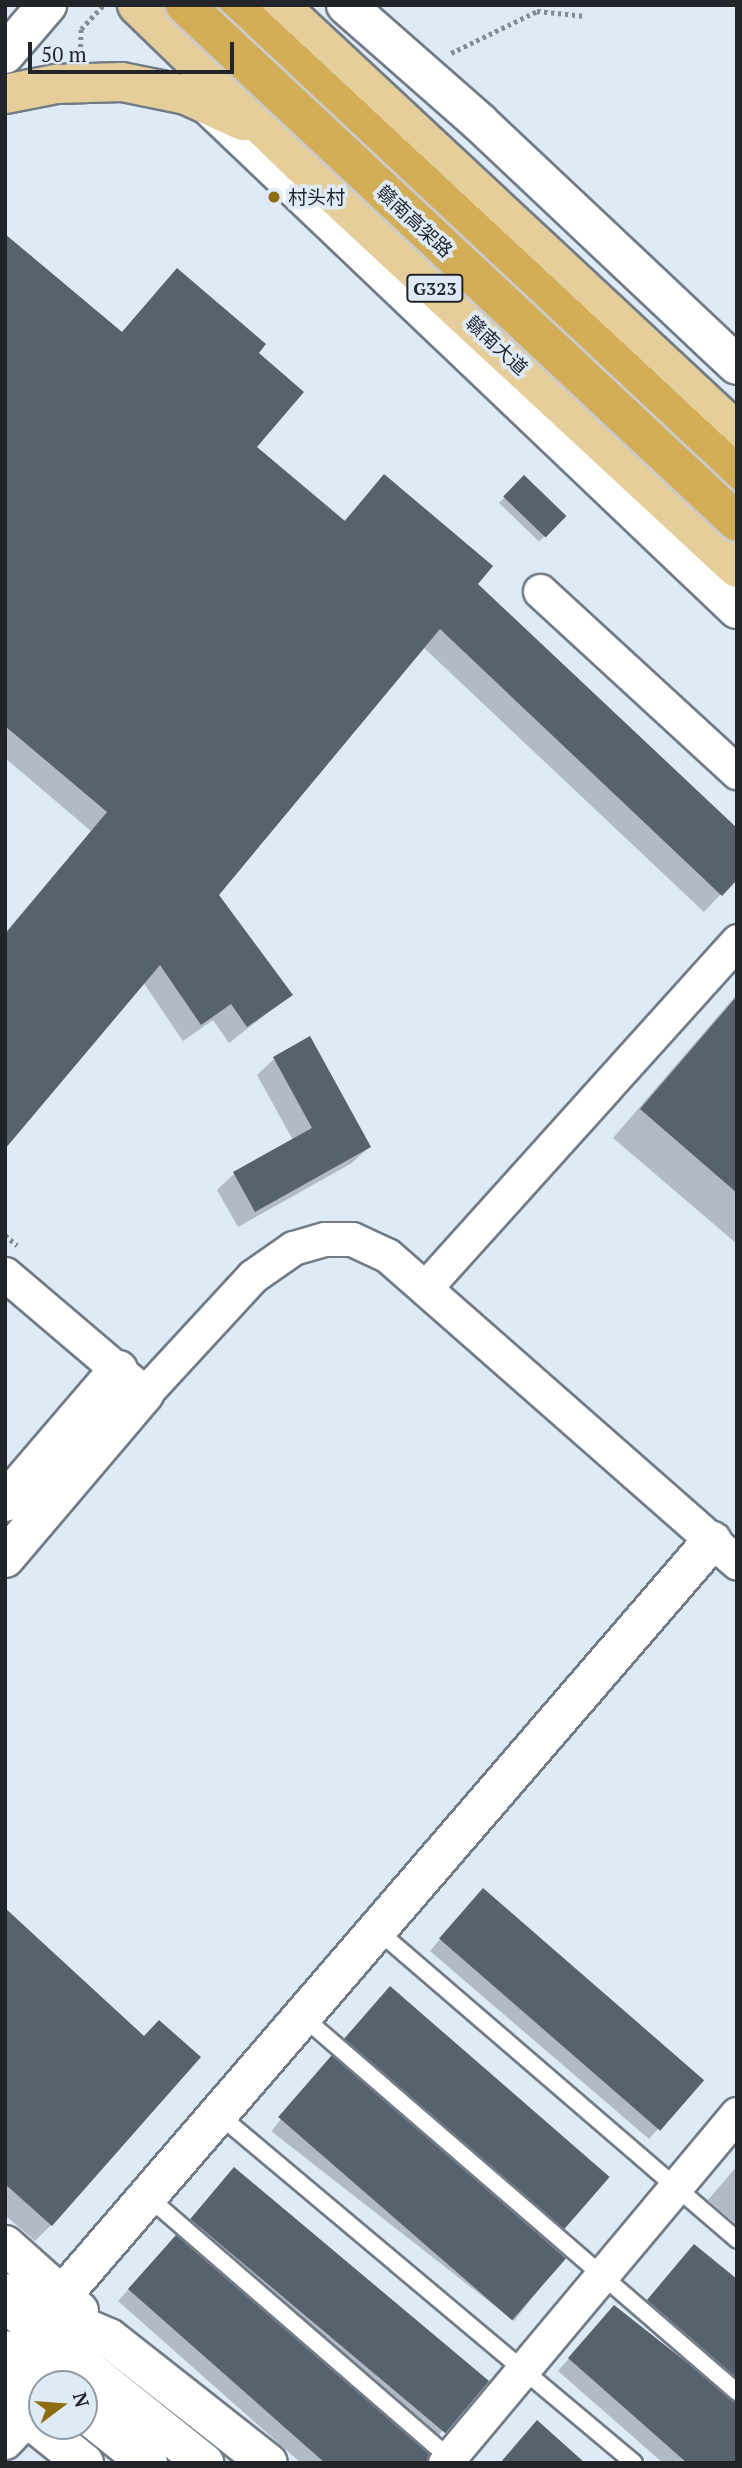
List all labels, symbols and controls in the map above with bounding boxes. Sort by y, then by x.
scale bar [32,28,238,72]
text: 50 m [41,40,87,68]
street label: 赣南高架路 [372,180,458,262]
place label: 村头村 [288,186,345,208]
marker: 村头村 [266,189,282,205]
road number: G323 [405,274,465,302]
street label: 赣南大道 [461,311,533,379]
north arrow [28,2370,98,2440]
text: N [68,2389,96,2410]

